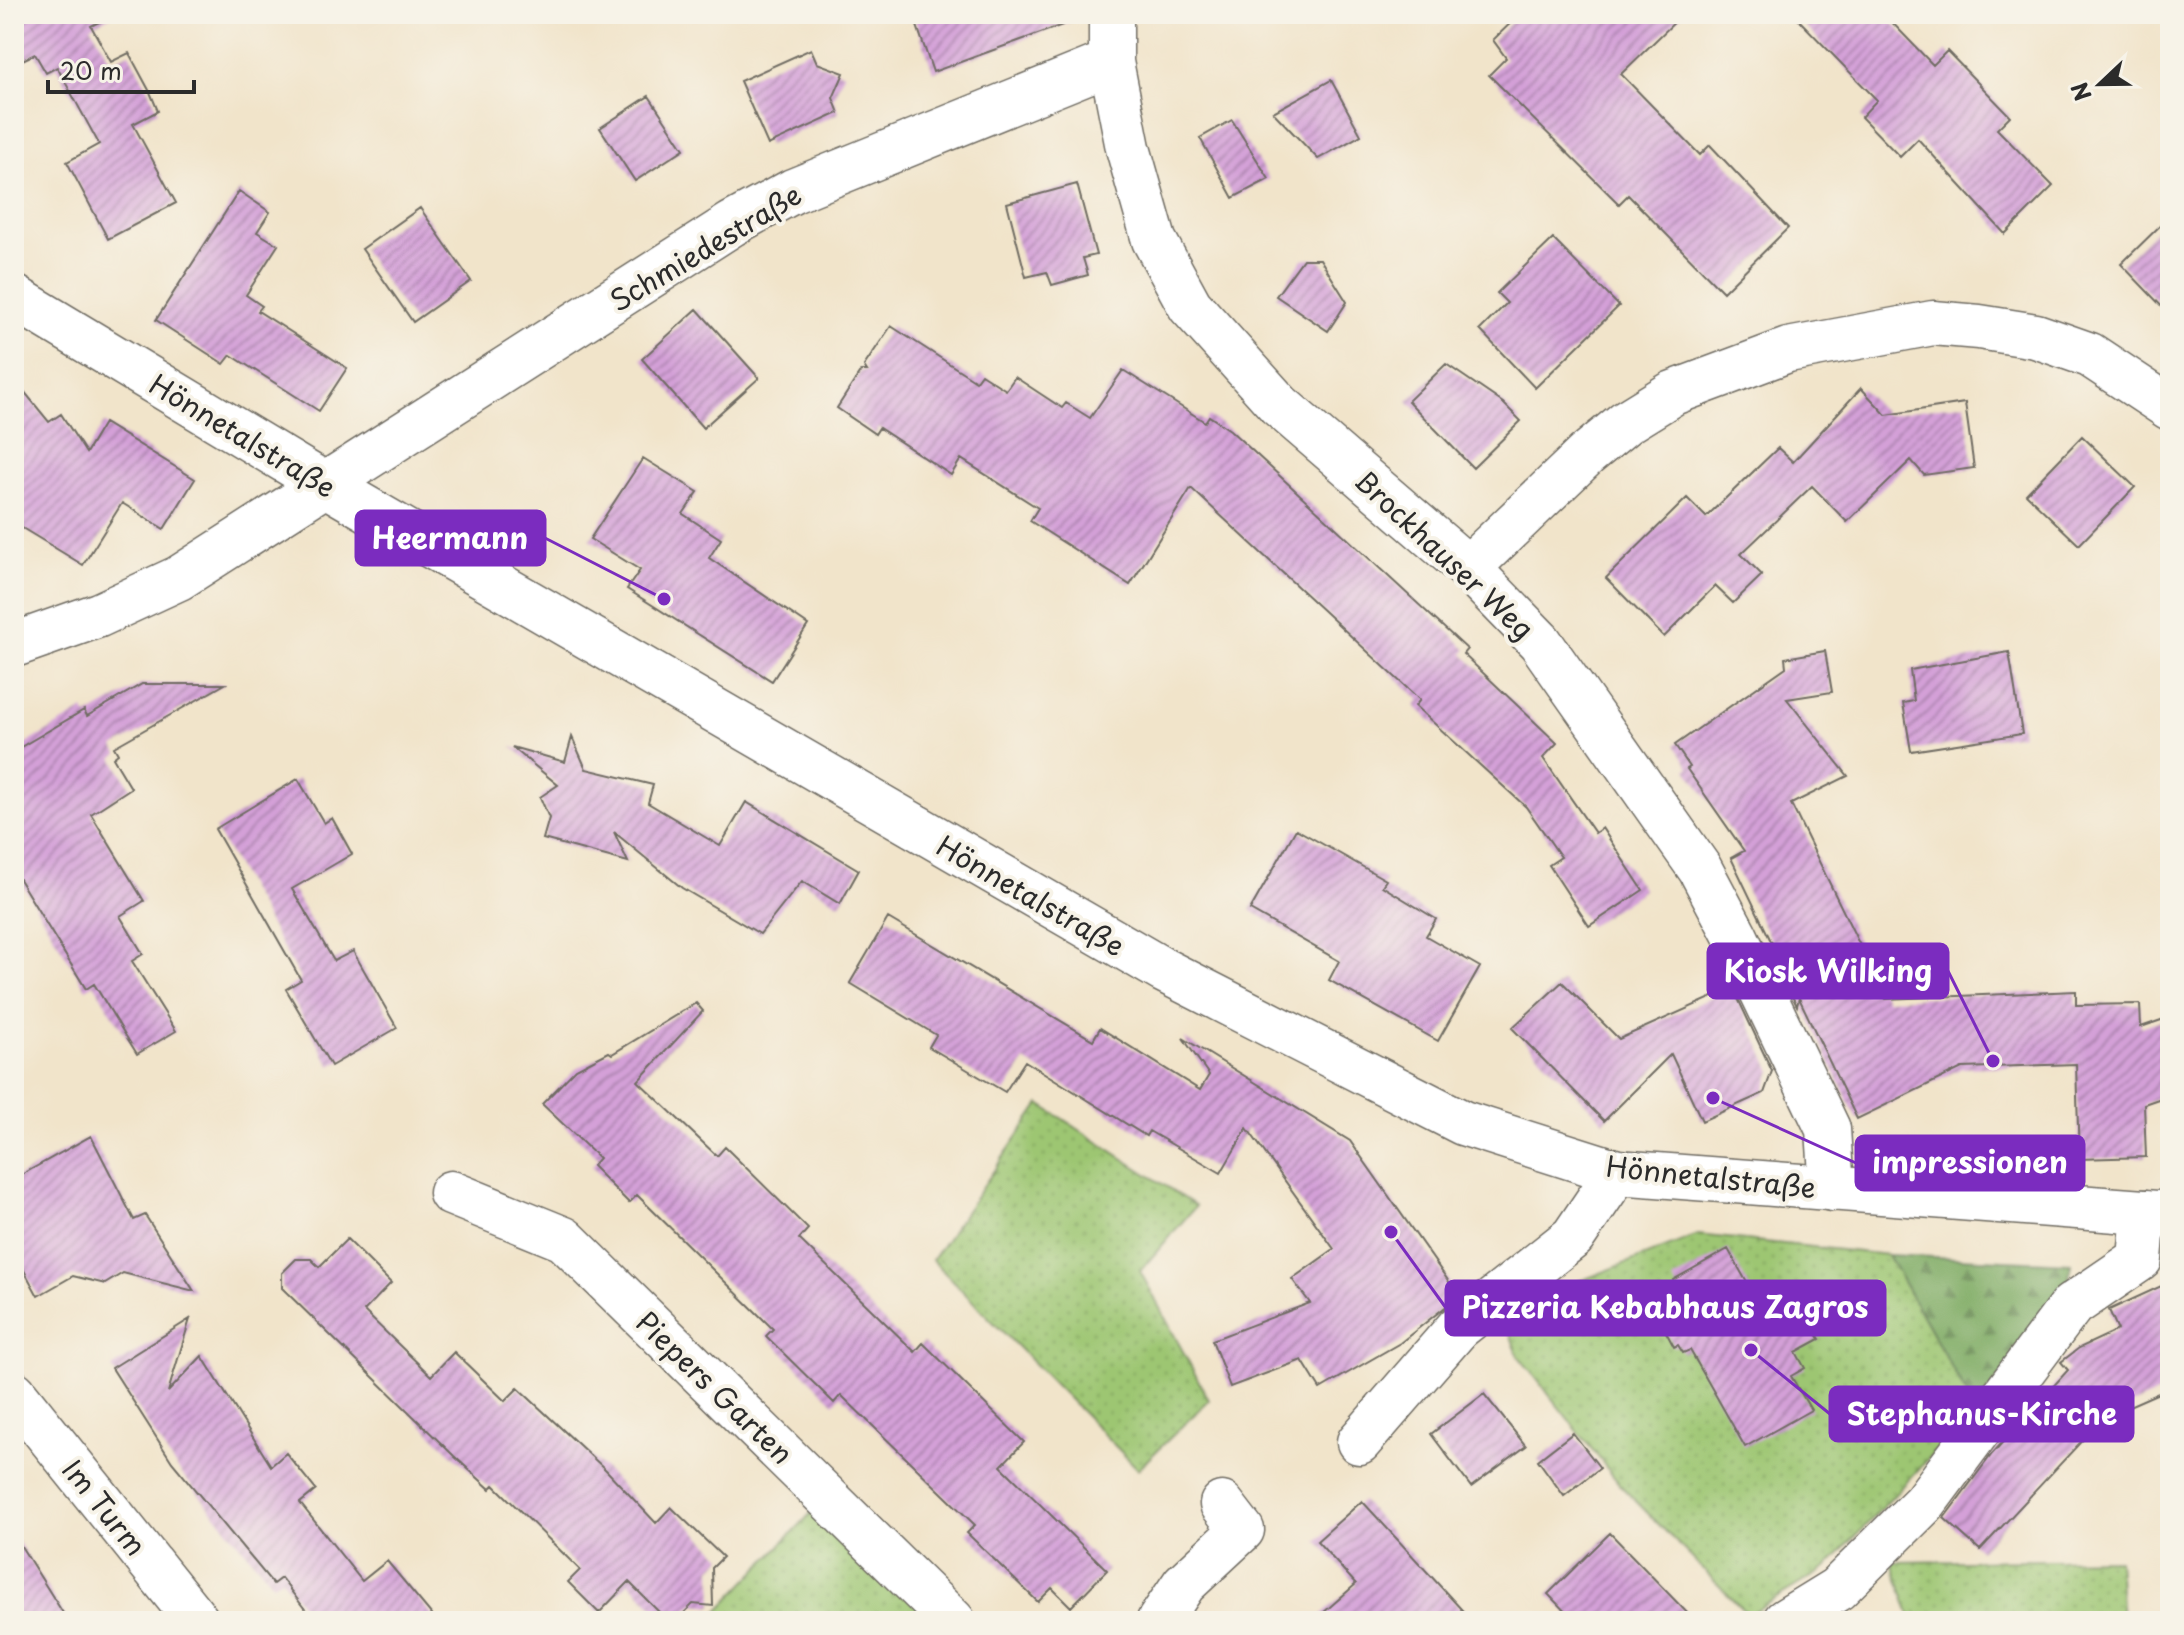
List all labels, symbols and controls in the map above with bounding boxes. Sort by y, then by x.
scale bar [48,44,194,94]
north arrow [2060,44,2140,124]
text: 20 m [60,52,122,88]
text: N [2062,78,2099,106]
street label: Schmiedestraße [601,173,809,321]
street label: Hönnetalstraße [142,362,344,508]
street label: Brockhauser Weg [1346,459,1544,649]
callout: Heermann [356,511,545,565]
text: Heermann [372,514,528,559]
street label: Hönnetalstraße [929,824,1133,966]
callout: Kiosk Wilking [1708,944,1948,998]
text: Kiosk Wilking [1724,947,1932,992]
callout: impressionen [1856,1136,2084,1190]
text: impressionen [1872,1138,2068,1183]
street label: Hönnetalstraße [1604,1144,1818,1208]
callout: Pizzeria Kebabhaus Zagros [1446,1281,1885,1335]
text: Pizzeria Kebabhaus Zagros [1461,1283,1869,1328]
street label: Piepers Garten [627,1301,803,1473]
callout: Stephanus-Kirche [1830,1387,2133,1441]
text: Stephanus-Kirche [1847,1390,2117,1435]
street label: Im Turm [53,1449,157,1565]

